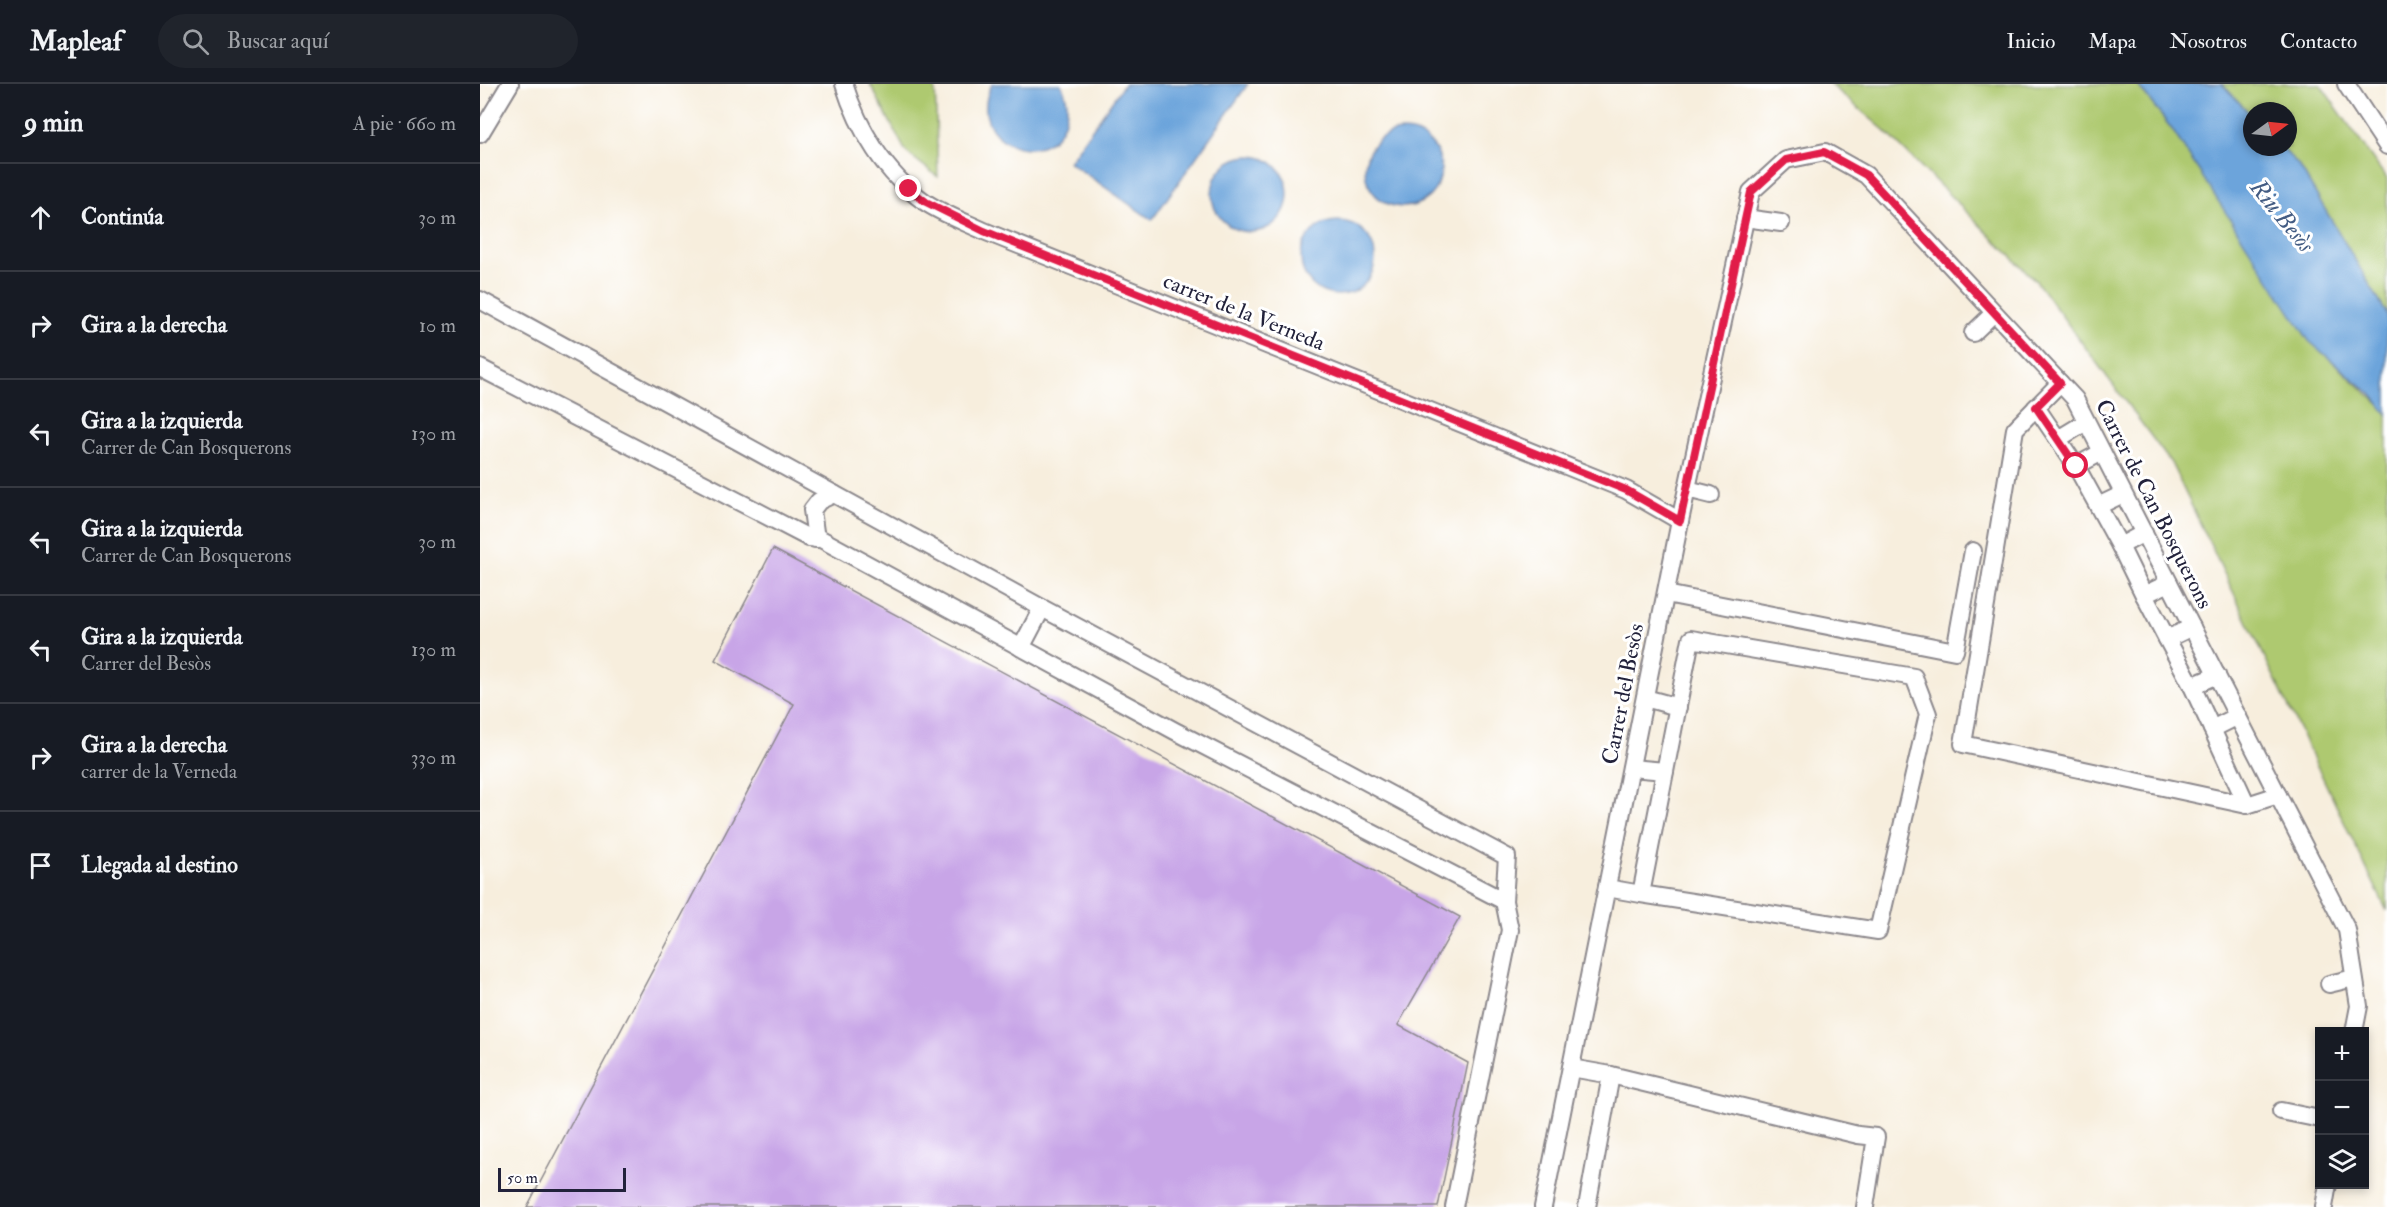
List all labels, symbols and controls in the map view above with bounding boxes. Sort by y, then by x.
search box [158,14,578,68]
text: Mapleaf [30,24,122,59]
icon: search [179,25,212,58]
text: Buscar aquí [227,27,329,55]
text: Inicio [2006,28,2055,55]
text: Mapa [2088,28,2136,55]
text: Nosotros [2169,28,2247,55]
text: Contacto [2280,28,2357,55]
north arrow [2243,102,2297,156]
text: 9 min [24,107,83,139]
text: A pie · 660 m [353,111,456,136]
water label: Riu Besòs [2242,172,2321,259]
route end [895,175,921,201]
icon: ahead [24,201,57,234]
text: Continúa [81,203,164,231]
text: 30 m [418,205,456,230]
street label: carrer de la Verneda [1159,267,1330,358]
icon: right [24,309,57,342]
text: Gira a la derecha [81,311,227,339]
text: 10 m [419,313,456,338]
street label: Carrer de Can Bosquerons [2089,395,2219,613]
text: Gira a la izquierda [81,407,242,435]
icon: left [24,417,57,450]
text: 130 m [411,421,456,446]
text: Carrer de Can Bosquerons [81,435,291,460]
route start [2062,452,2088,478]
text: Gira a la izquierda [81,515,242,543]
icon: left [24,525,57,558]
text: 30 m [418,529,456,554]
text: Carrer de Can Bosquerons [81,543,291,568]
street label: Carrer del Besòs [1596,621,1650,767]
text: Gira a la izquierda [81,623,242,651]
icon: left [24,633,57,666]
text: 130 m [411,637,456,662]
text: Carrer del Besòs [81,651,211,676]
text: Gira a la derecha [81,731,227,759]
icon: right [24,741,57,774]
text: 330 m [411,745,456,770]
text: carrer de la Verneda [81,759,237,784]
icon: arrive [24,849,57,882]
text: Llegada al destino [81,851,238,879]
map controls [2315,1027,2369,1189]
button: + [2315,1027,2369,1081]
button: − [2315,1081,2369,1135]
button: layers [2315,1135,2369,1189]
scale bar [498,1165,626,1192]
text: 50 m [507,1168,538,1188]

